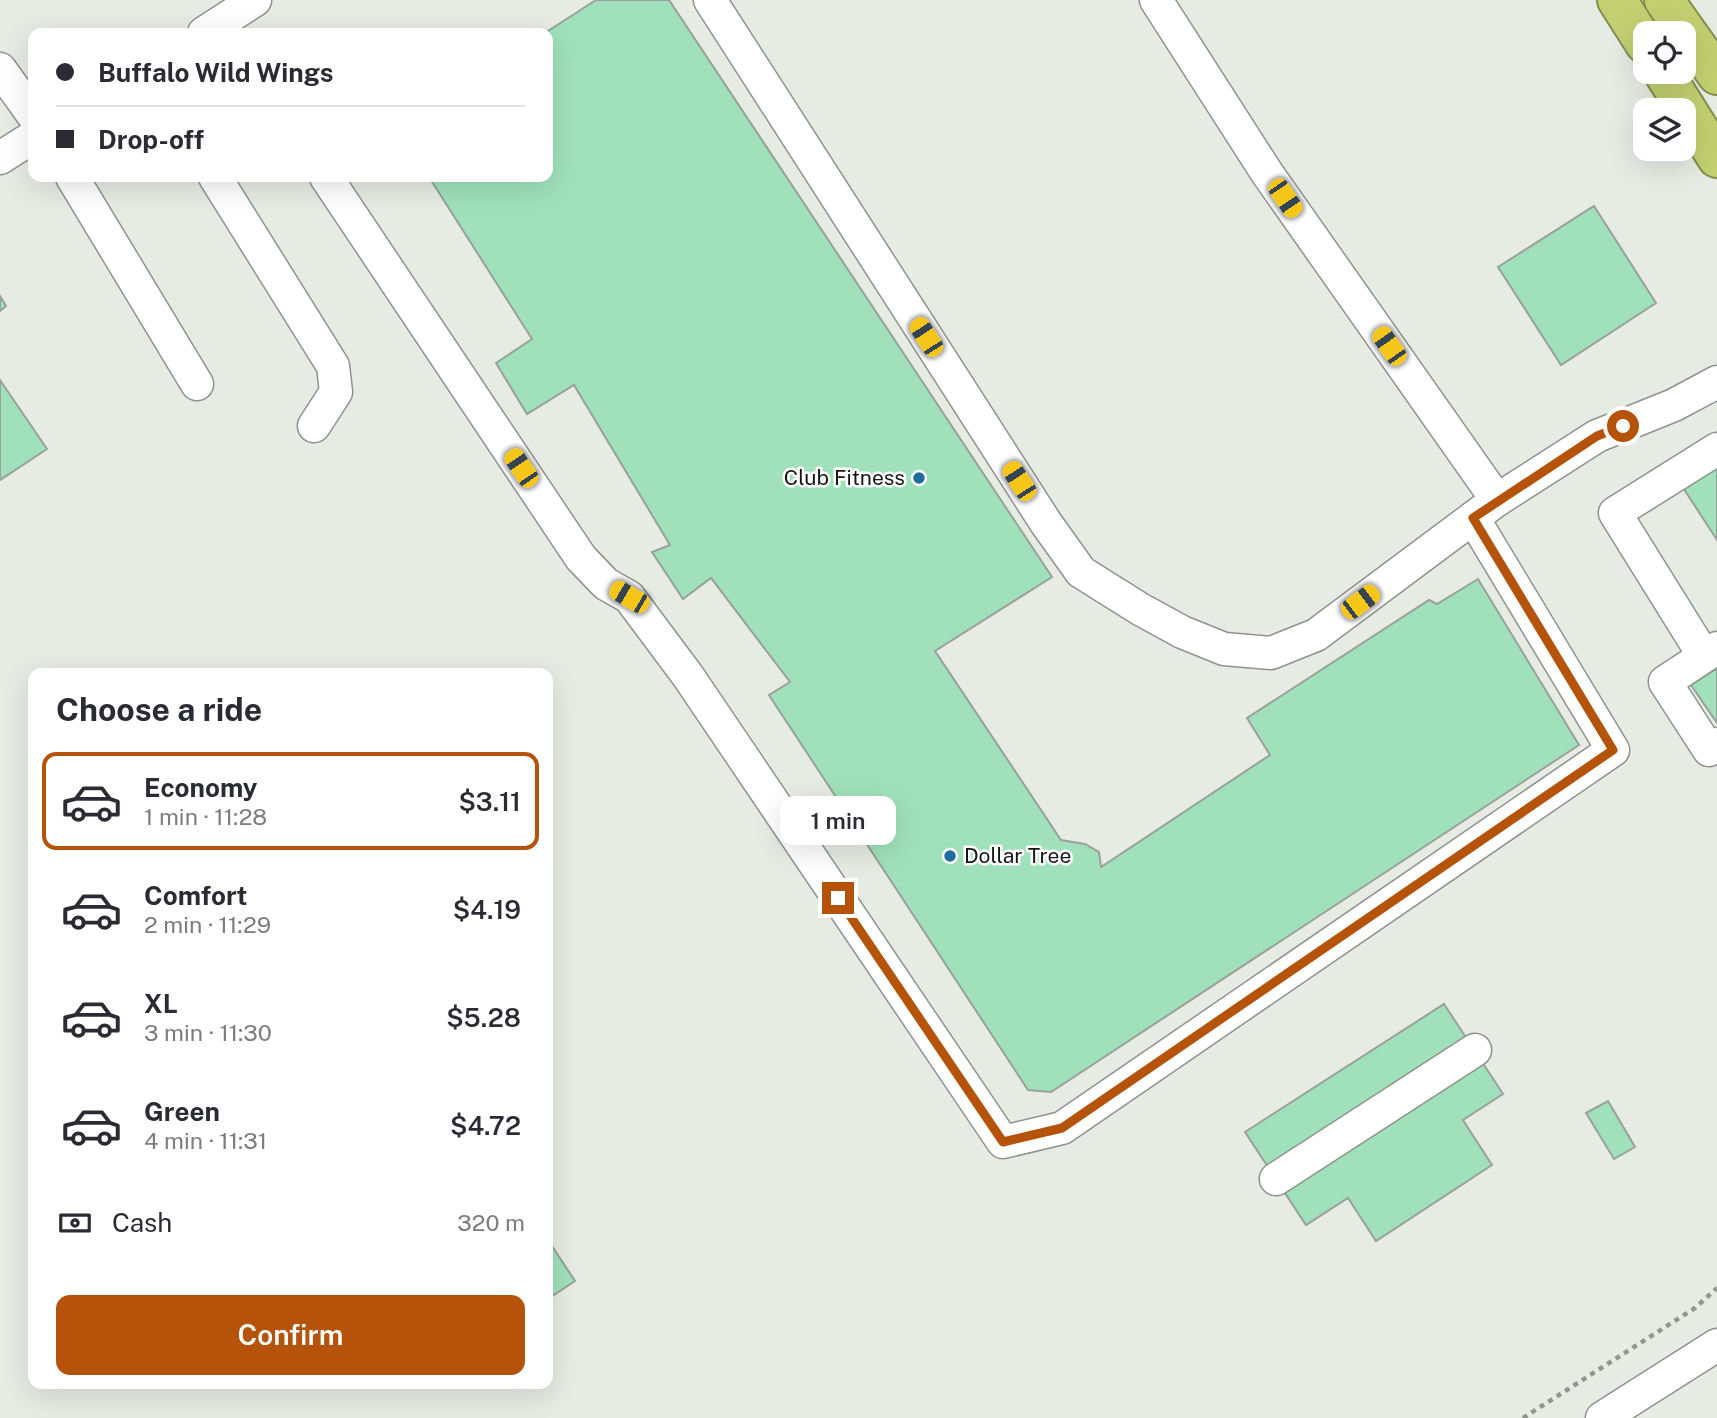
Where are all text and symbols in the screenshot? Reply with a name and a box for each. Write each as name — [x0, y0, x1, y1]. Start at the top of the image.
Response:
map controls — [1633, 21, 1696, 161]
button: locate — [1633, 21, 1696, 84]
text: Buffalo Wild Wings — [98, 57, 333, 88]
button: layers — [1633, 98, 1696, 161]
text: Drop-off — [98, 124, 204, 155]
car — [1265, 175, 1306, 221]
car — [906, 314, 947, 360]
car — [1369, 323, 1410, 369]
route start — [1607, 410, 1639, 442]
car — [501, 445, 542, 491]
car — [999, 458, 1040, 504]
place label: Club Fitness — [784, 465, 905, 490]
marker: Club Fitness — [911, 470, 927, 486]
car — [606, 577, 653, 617]
car — [1337, 581, 1384, 623]
text: Choose a ride — [56, 691, 262, 728]
icon: car — [60, 770, 123, 833]
text: Economy — [144, 772, 257, 803]
text: $3.11 — [458, 786, 521, 817]
callout: 1 min — [780, 796, 896, 846]
text: 1 min · 11:28 — [144, 803, 267, 830]
text: 1 min — [811, 807, 865, 834]
place label: Dollar Tree — [964, 843, 1071, 868]
marker: Dollar Tree — [942, 848, 958, 864]
icon: car — [60, 878, 123, 941]
text: Comfort — [144, 880, 247, 911]
route end — [822, 882, 854, 914]
text: $4.19 — [453, 894, 521, 925]
text: 2 min · 11:29 — [144, 911, 271, 938]
icon: car — [60, 986, 123, 1049]
text: XL — [144, 988, 178, 1019]
text: $5.28 — [446, 1002, 521, 1033]
text: 3 min · 11:30 — [144, 1019, 272, 1046]
icon: car — [60, 1094, 123, 1157]
text: Green — [144, 1096, 220, 1127]
text: $4.72 — [450, 1110, 521, 1141]
text: 4 min · 11:31 — [144, 1127, 267, 1154]
icon: cash — [56, 1204, 94, 1242]
text: Cash — [112, 1207, 172, 1238]
text: 320 m — [457, 1209, 525, 1236]
button: Confirm — [56, 1295, 525, 1375]

